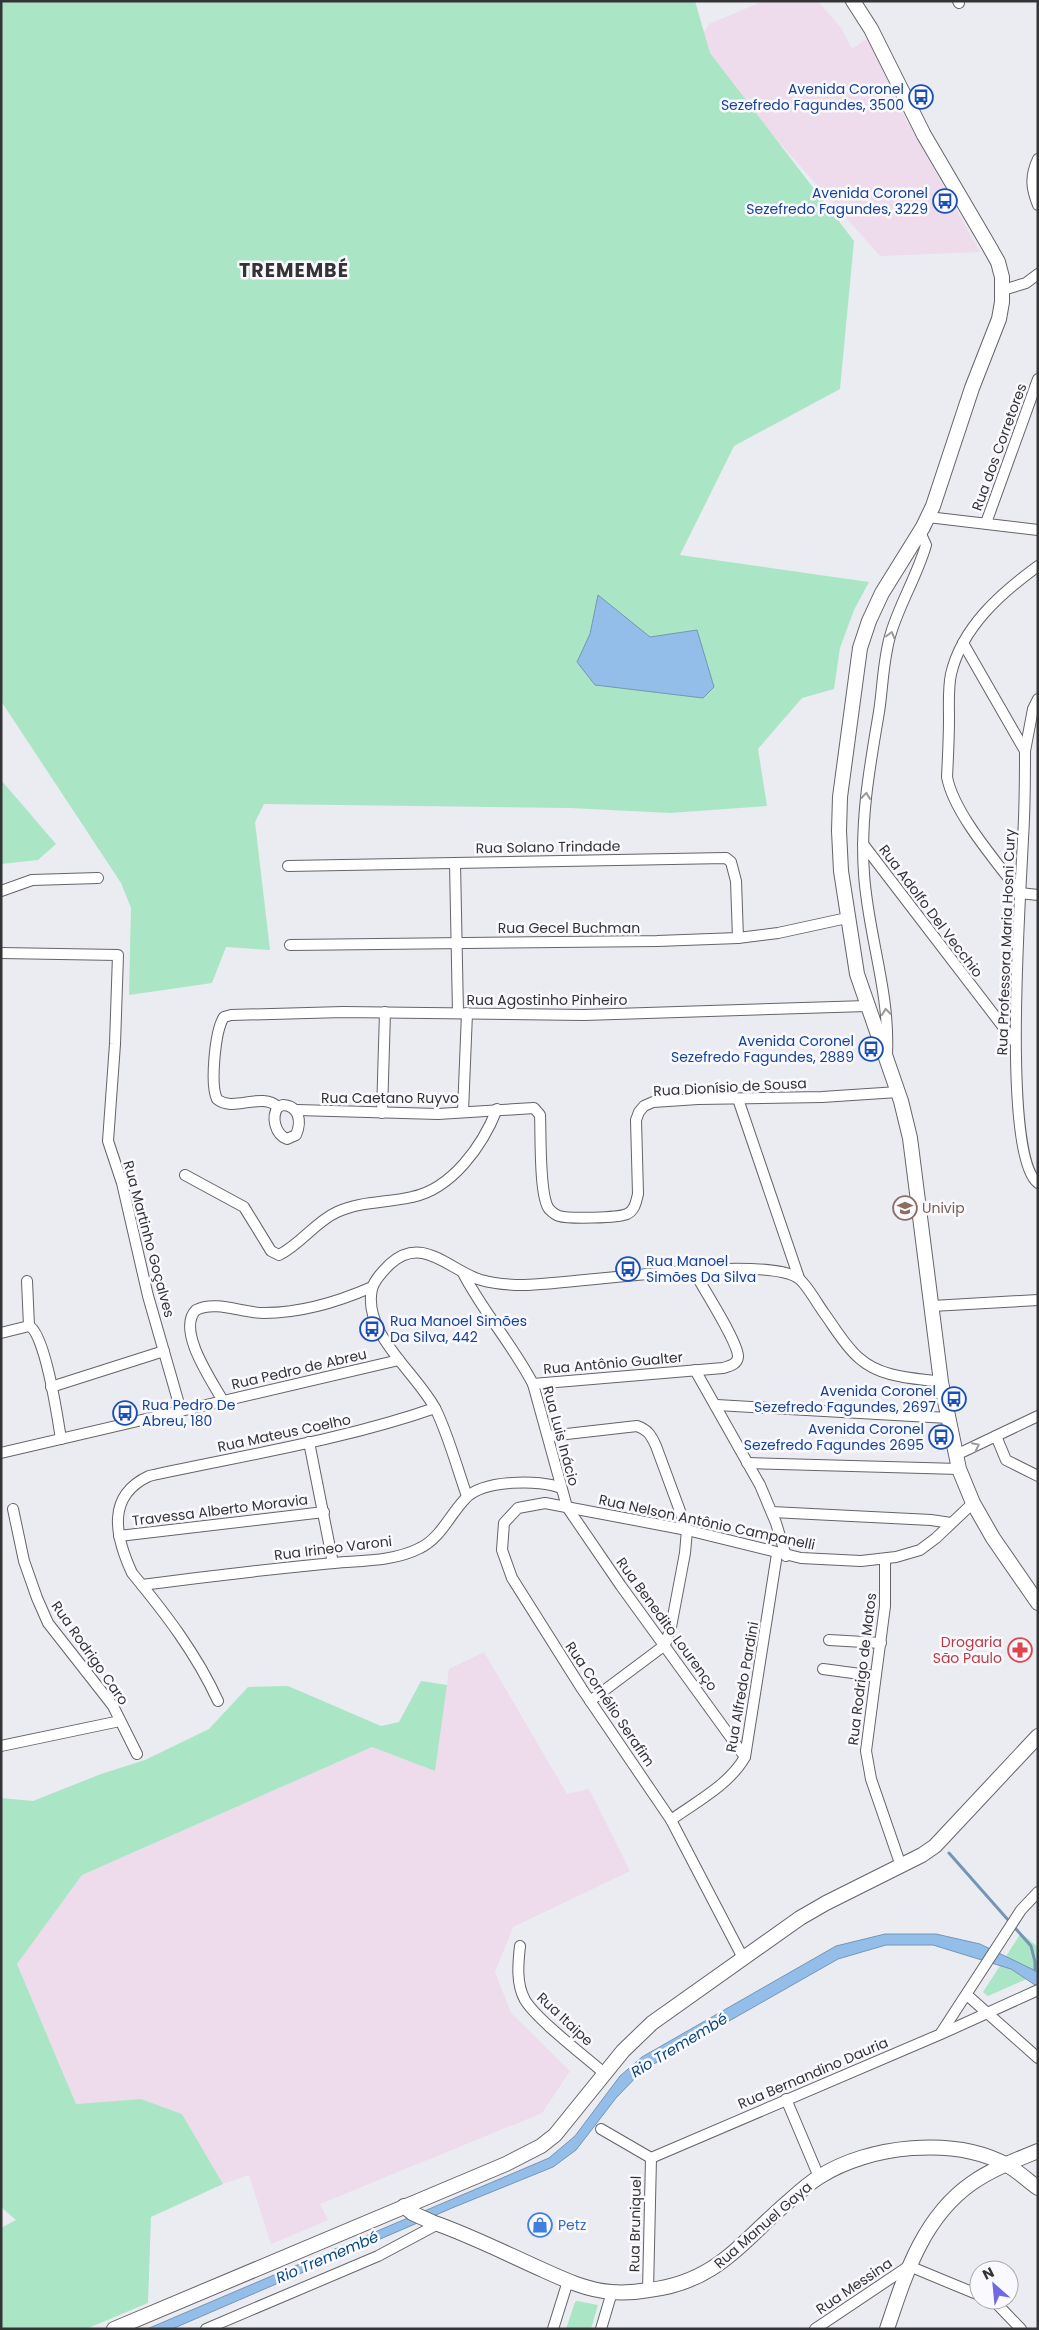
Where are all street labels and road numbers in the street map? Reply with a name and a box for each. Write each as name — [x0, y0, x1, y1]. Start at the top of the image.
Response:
street label: Rua dos Corretores — [967, 380, 1031, 514]
street label: Rua Professora Maria Hosni Cury — [992, 828, 1020, 1056]
street label: Rua Solano Trindade — [475, 836, 621, 858]
street label: Rua Adolfo Del Vecchio — [874, 840, 988, 982]
street label: Rua Gecel Buchman — [498, 918, 640, 938]
street label: Rua Agostinho Pinheiro — [467, 990, 627, 1010]
street label: Rua Dionísio de Sousa — [653, 1073, 807, 1101]
street label: Rua Caetano Ruyvo — [321, 1088, 459, 1108]
street label: Rua Martinho Goçalves — [118, 1158, 180, 1320]
street label: Rua Pedro de Abreu — [229, 1344, 369, 1394]
street label: Rua Antônio Gualter — [542, 1347, 684, 1379]
street label: Rua Luis Inácio — [538, 1384, 584, 1488]
street label: Rua Mateus Coelho — [216, 1409, 353, 1457]
street label: Travessa Alberto Moravia — [131, 1489, 309, 1531]
street label: Rua Nelson Antônio Campanelli — [597, 1489, 817, 1555]
street label: Rua Irineo Varoni — [273, 1531, 393, 1565]
street label: Rua Benedito Lourenço — [612, 1553, 722, 1695]
street label: Rua Rodrigo de Matos — [843, 1592, 881, 1746]
street label: Rua Rodrigo Caro — [47, 1597, 133, 1709]
street label: Rua Alfredo Pardini — [721, 1620, 763, 1754]
street label: Rua Cornélio Serafim — [561, 1637, 659, 1771]
street label: Rua Itaipe — [532, 1988, 598, 2050]
street label: Rua Bernandino Dauria — [735, 2032, 891, 2114]
street label: Rua Bruniquel — [624, 2176, 646, 2272]
street label: Rua Manuel Gaya — [710, 2177, 816, 2273]
street label: Rua Messina — [812, 2253, 896, 2319]

